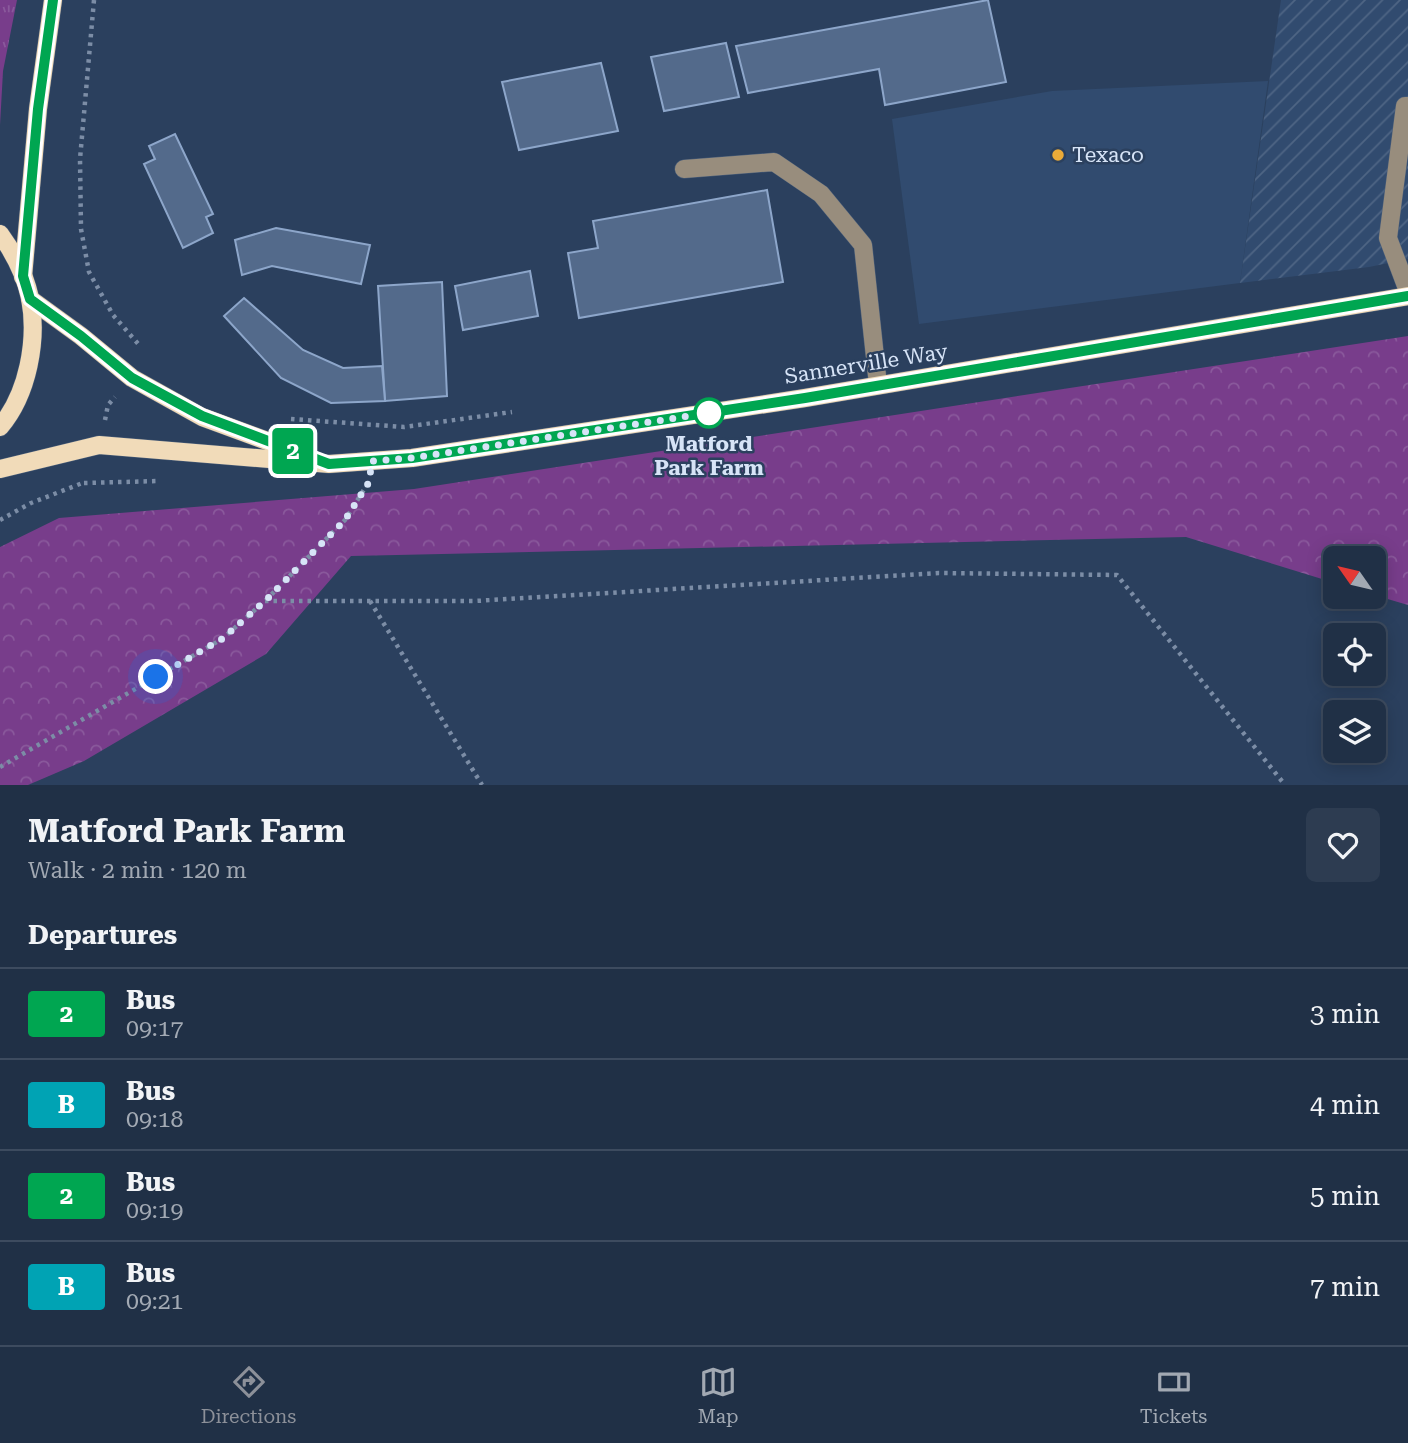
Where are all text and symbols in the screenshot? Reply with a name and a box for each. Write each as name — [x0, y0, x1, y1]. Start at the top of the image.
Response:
place label: Texaco — [1072, 143, 1144, 167]
marker: Texaco — [1050, 147, 1066, 163]
street label: Sannerville Way — [783, 339, 950, 389]
marker: Matford Park Farm — [694, 398, 724, 428]
line badge: 2 — [270, 428, 316, 474]
place label: Matford Park Farm — [654, 432, 764, 480]
text: 2 — [286, 437, 300, 465]
north arrow — [1323, 546, 1386, 609]
map controls — [1323, 546, 1386, 763]
button: locate — [1323, 623, 1386, 686]
your location — [138, 659, 173, 694]
button: layers — [1323, 700, 1386, 763]
button: heart — [1306, 808, 1380, 882]
text: Matford Park Farm — [28, 811, 345, 850]
text: Walk · 2 min · 120 m — [28, 857, 247, 884]
text: Departures — [28, 920, 177, 950]
text: Bus — [126, 985, 175, 1015]
text: 3 min — [1310, 999, 1380, 1029]
text: 2 — [60, 1000, 73, 1028]
text: 09:17 — [126, 1015, 183, 1042]
text: Bus — [126, 1076, 175, 1106]
text: 4 min — [1310, 1090, 1380, 1120]
text: B — [58, 1091, 75, 1119]
text: 09:18 — [126, 1106, 183, 1133]
text: Bus — [126, 1167, 175, 1197]
text: 5 min — [1310, 1181, 1380, 1211]
text: 2 — [60, 1182, 73, 1210]
text: 09:19 — [126, 1197, 183, 1224]
text: Bus — [126, 1258, 175, 1288]
text: 7 min — [1310, 1272, 1380, 1302]
text: B — [58, 1273, 75, 1301]
text: 09:21 — [126, 1288, 183, 1315]
tab: Directions — [201, 1363, 296, 1428]
tab: Map — [698, 1363, 738, 1428]
tab: Tickets — [1140, 1363, 1207, 1428]

